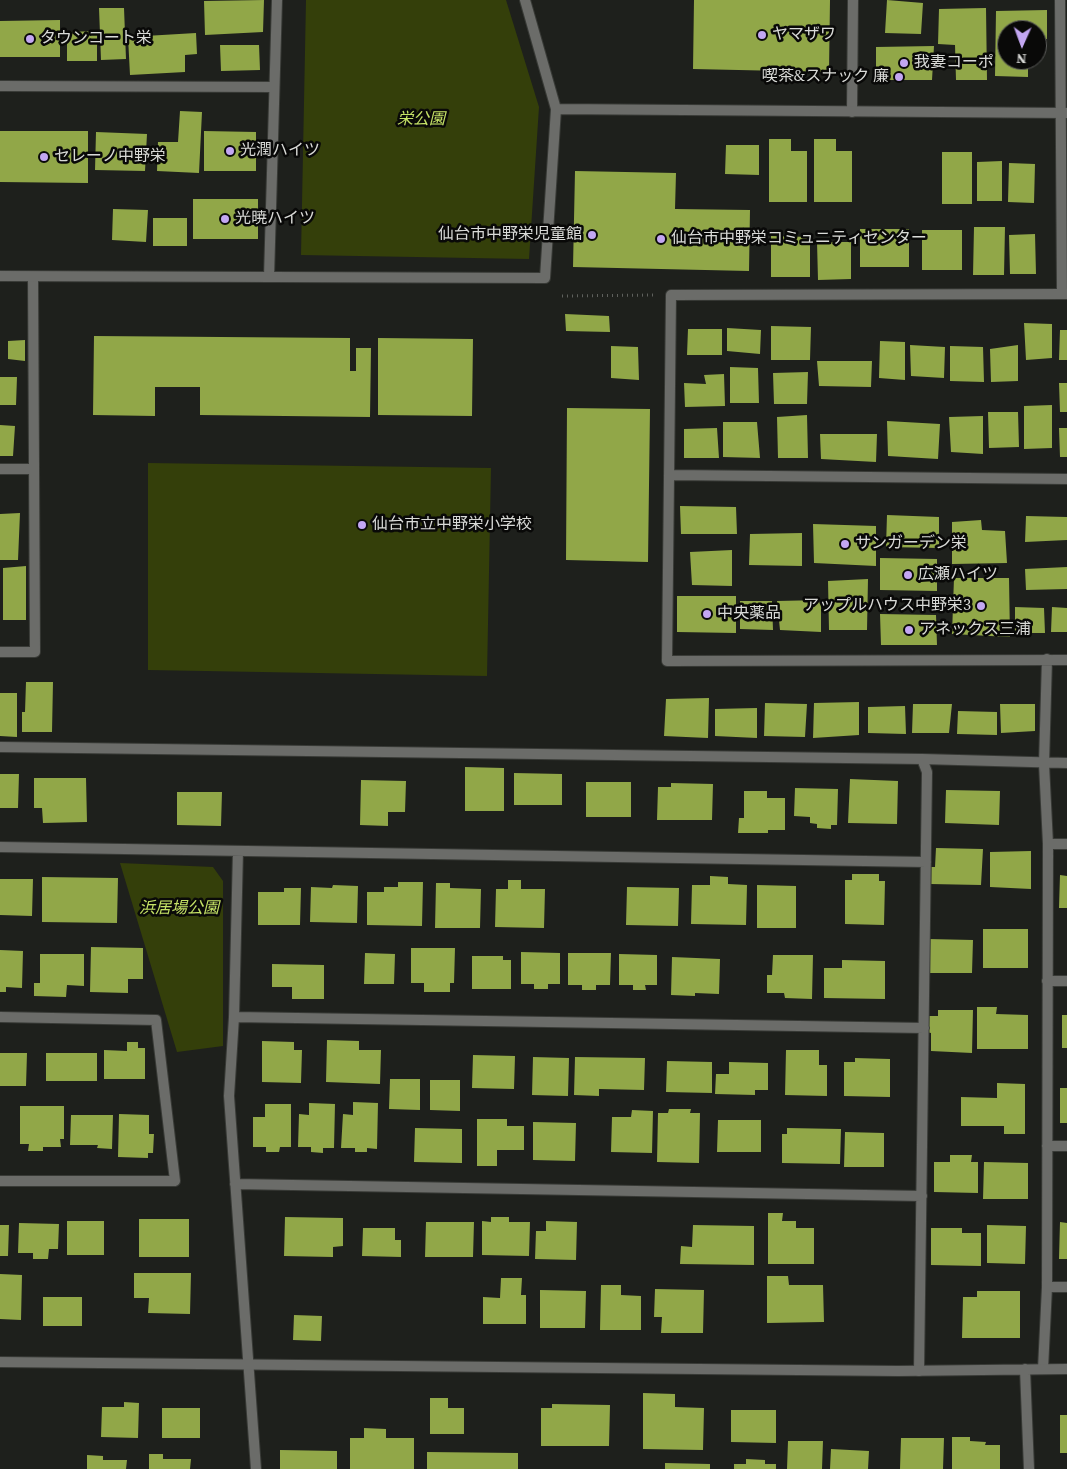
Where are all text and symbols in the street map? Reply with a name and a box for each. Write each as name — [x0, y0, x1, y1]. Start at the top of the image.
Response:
north arrow — [997, 20, 1047, 70]
place label: ヤマザワ — [772, 25, 836, 45]
place label: タウンコート栄 — [40, 29, 152, 49]
marker: ヤマザワ — [756, 29, 768, 41]
marker: タウンコート栄 — [24, 33, 36, 45]
text: N — [1016, 49, 1027, 69]
place label: 我妻コーポ — [914, 53, 994, 73]
marker: 我妻コーポ — [898, 57, 910, 69]
place label: 喫茶&スナック 廉 — [762, 67, 889, 87]
marker: 喫茶&スナック 廉 — [893, 71, 905, 83]
park label: 栄公園 — [397, 110, 445, 130]
place label: 光潤ハイツ — [240, 141, 320, 161]
marker: 光潤ハイツ — [224, 145, 236, 157]
place label: セレーノ中野栄 — [54, 147, 166, 167]
marker: セレーノ中野栄 — [38, 151, 50, 163]
place label: 光暁ハイツ — [235, 209, 315, 229]
marker: 光暁ハイツ — [219, 213, 231, 225]
place label: 仙台市中野栄児童館 — [438, 225, 582, 245]
marker: 仙台市中野栄児童館 — [586, 229, 598, 241]
place label: 仙台市中野栄コミュニティセンター — [671, 229, 927, 249]
marker: 仙台市中野栄コミュニティセンター — [655, 233, 667, 245]
place label: 仙台市立中野栄小学校 — [372, 515, 532, 535]
marker: 仙台市立中野栄小学校 — [356, 519, 368, 531]
place label: サンガーデン栄 — [855, 534, 967, 554]
marker: サンガーデン栄 — [839, 538, 851, 550]
place label: 広瀬ハイツ — [918, 565, 998, 585]
marker: 広瀬ハイツ — [902, 569, 914, 581]
place label: アップルハウス中野栄3 — [803, 596, 971, 616]
marker: アップルハウス中野栄3 — [975, 600, 987, 612]
place label: 中央薬品 — [717, 604, 781, 624]
marker: 中央薬品 — [701, 608, 713, 620]
place label: アネックス三浦 — [919, 620, 1031, 640]
marker: アネックス三浦 — [903, 624, 915, 636]
park label: 浜居場公園 — [139, 899, 219, 919]

